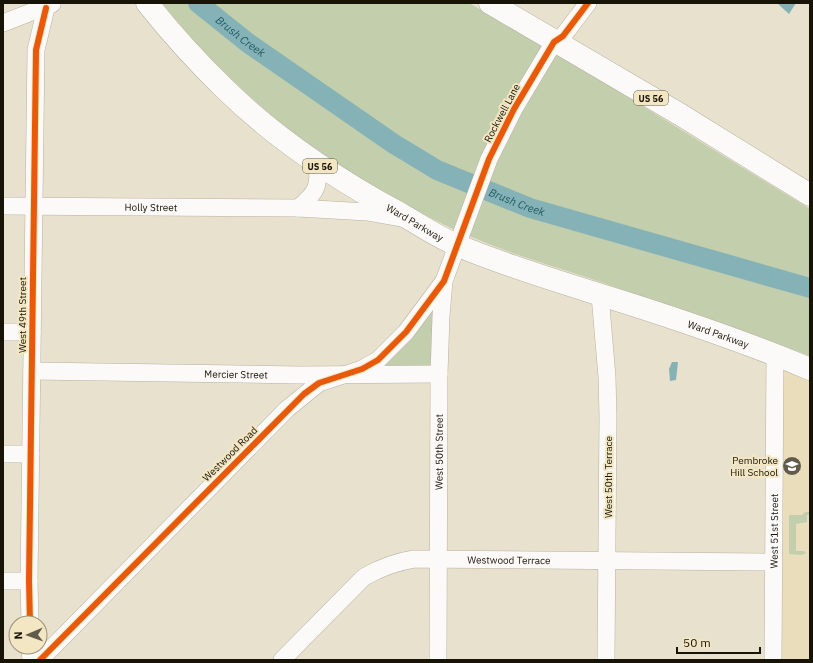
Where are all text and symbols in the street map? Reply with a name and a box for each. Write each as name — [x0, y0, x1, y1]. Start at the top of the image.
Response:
water label: Brush Creek — [213, 13, 268, 60]
street label: Rockwell Lane — [481, 81, 523, 145]
road number: US 56 — [634, 91, 668, 105]
road number: US 56 — [303, 159, 337, 173]
water label: Brush Creek — [487, 185, 547, 219]
street label: Holly Street — [125, 200, 178, 214]
street label: Ward Parkway — [384, 201, 446, 244]
street label: West 49th Street — [16, 277, 29, 353]
street label: Ward Parkway — [686, 317, 751, 351]
street label: Mercier Street — [204, 367, 268, 381]
street label: West 50th Street — [432, 413, 445, 490]
street label: Westwood Road — [200, 424, 260, 484]
street label: West 50th Terrace — [602, 435, 615, 518]
place label: Pembroke Hill School — [730, 454, 778, 479]
school or university icon: Pembroke Hill School — [781, 455, 803, 477]
street label: West 51st Street — [767, 493, 781, 569]
street label: Westwood Terrace — [467, 553, 551, 567]
north arrow — [8, 615, 48, 655]
scale bar — [677, 629, 760, 655]
text: N — [11, 631, 25, 640]
text: 50 m — [683, 635, 711, 650]

